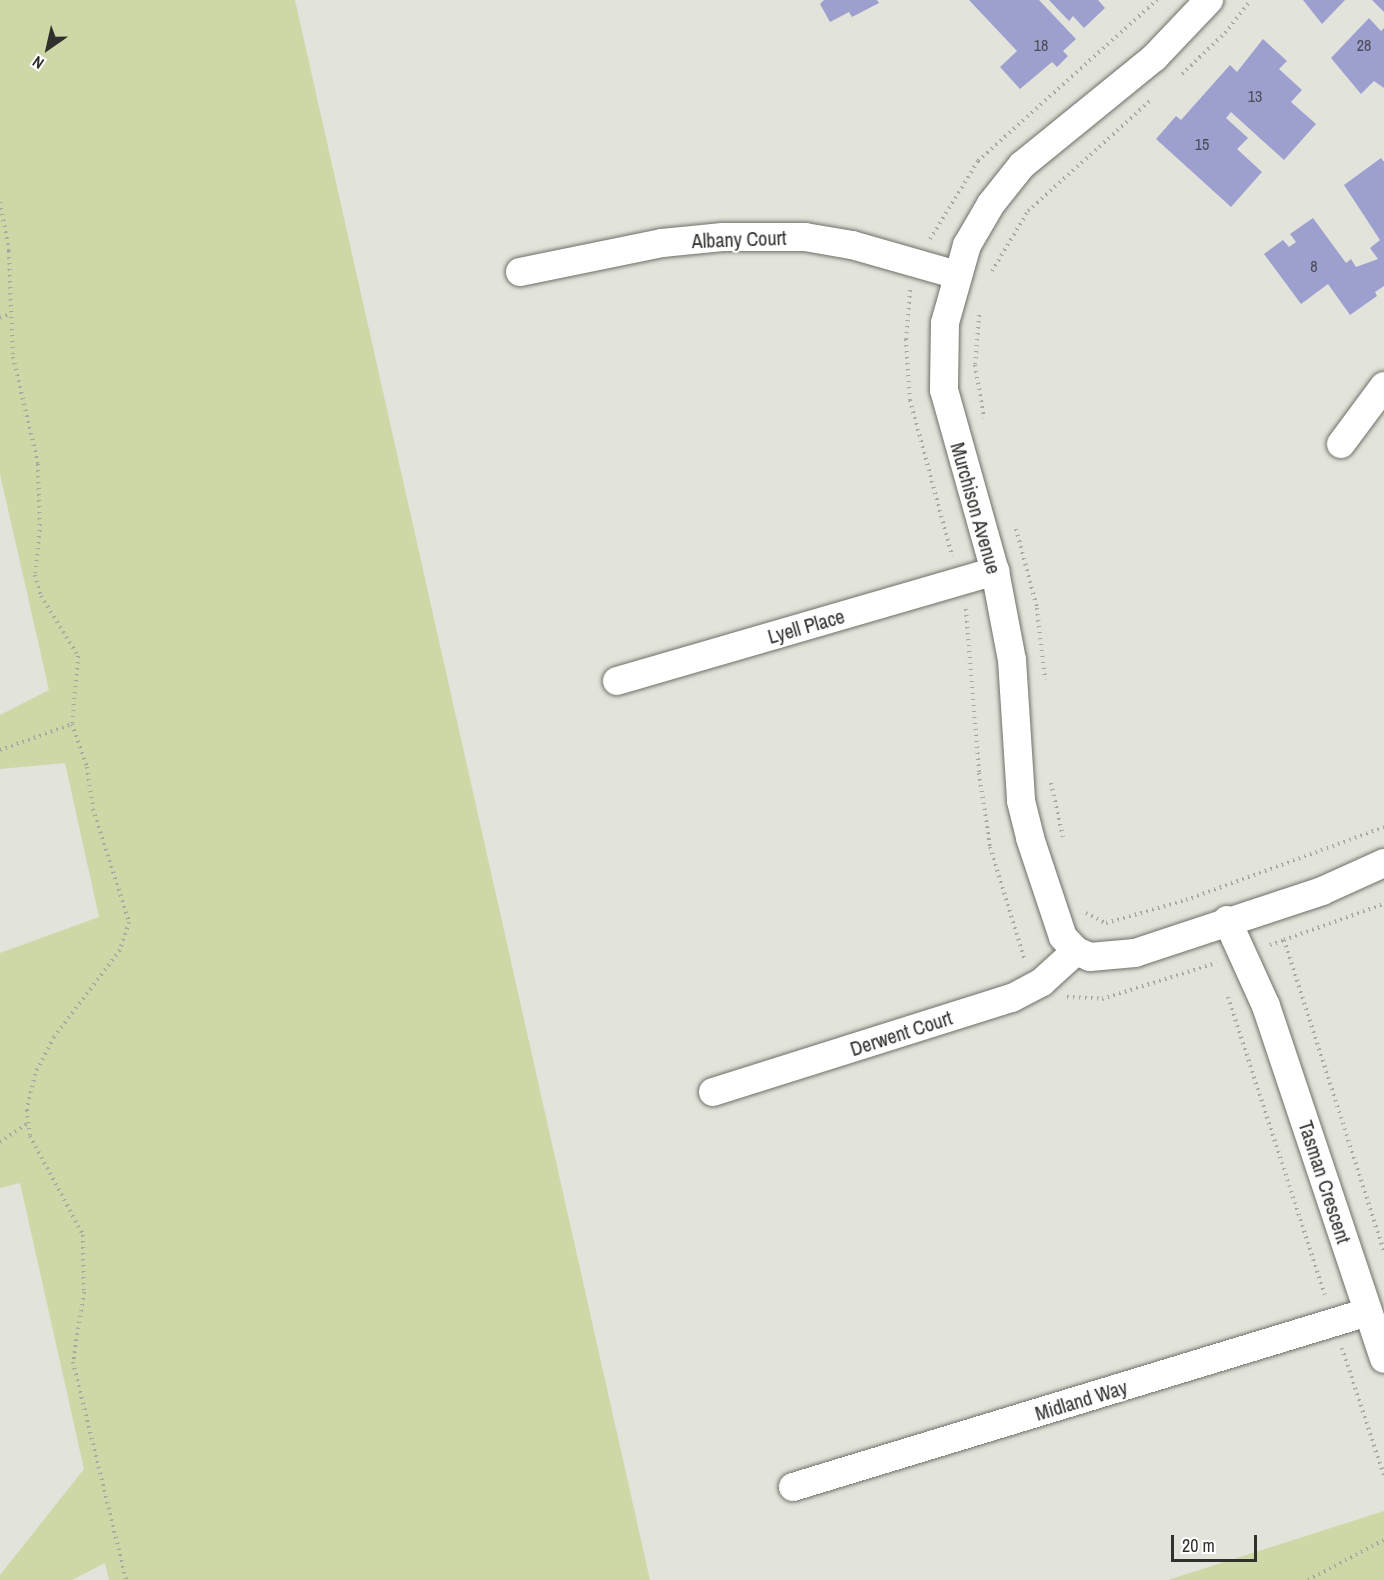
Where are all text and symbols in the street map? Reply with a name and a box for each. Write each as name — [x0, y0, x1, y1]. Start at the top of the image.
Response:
north arrow — [18, 18, 78, 78]
house number: 18 — [1034, 35, 1048, 55]
house number: 28 — [1357, 35, 1371, 55]
text: N — [28, 51, 48, 75]
house number: 13 — [1248, 86, 1262, 106]
house number: 15 — [1195, 134, 1209, 154]
street label: Albany Court — [691, 225, 787, 253]
house number: 8 — [1310, 256, 1318, 276]
street label: Murchison Avenue — [946, 439, 1006, 577]
street label: Lyell Place — [765, 604, 847, 648]
street label: Derwent Court — [847, 1005, 955, 1061]
street label: Tasman Crescent — [1294, 1117, 1356, 1247]
street label: Midland Way — [1032, 1375, 1130, 1425]
scale bar — [1174, 1523, 1260, 1561]
text: 20 m — [1182, 1533, 1215, 1558]

